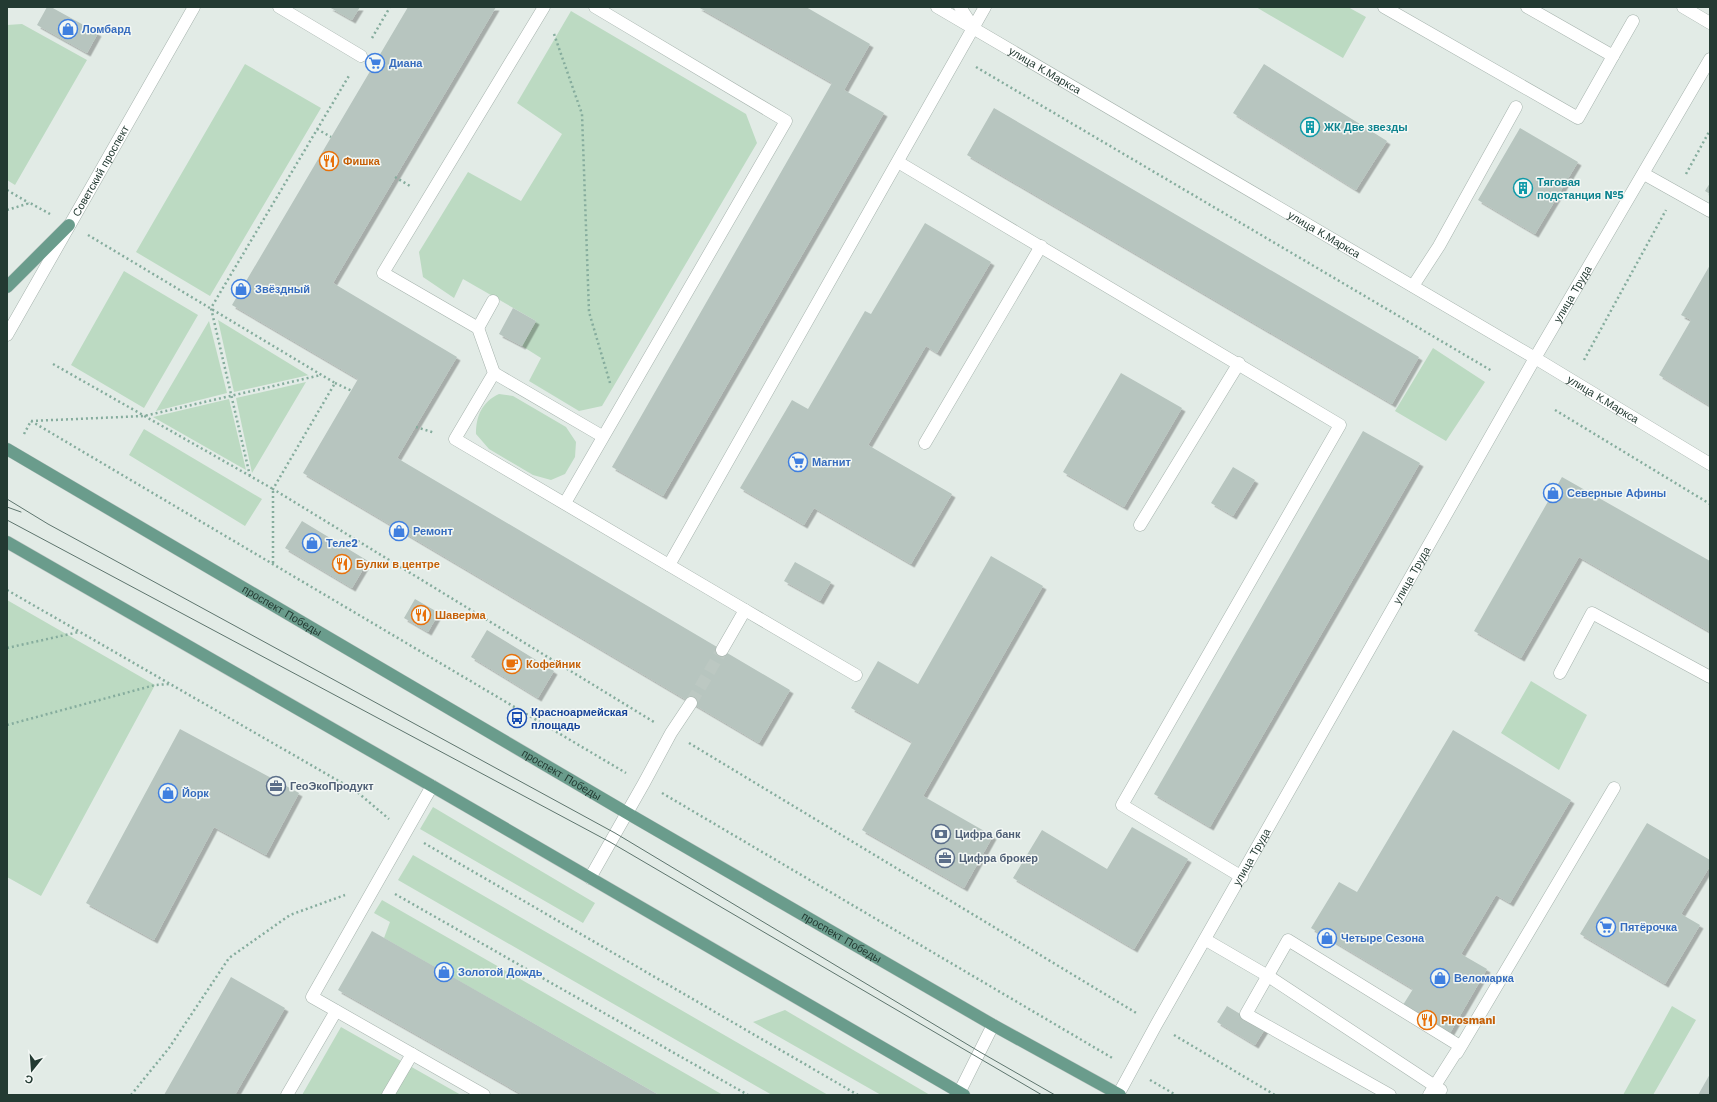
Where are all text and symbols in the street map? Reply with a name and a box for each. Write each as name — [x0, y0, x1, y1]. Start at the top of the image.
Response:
shop icon: Ломбард — [57, 18, 79, 40]
place label: Ломбард — [82, 23, 131, 36]
street label: улица К.Маркса — [1006, 44, 1084, 97]
supermarket icon: Диана — [364, 52, 386, 74]
place label: Диана — [389, 57, 423, 70]
building icon: ЖК Две звезды — [1299, 116, 1321, 138]
place label: ЖК Две звезды — [1323, 121, 1408, 134]
street label: Советский проспект — [70, 123, 132, 219]
restaurant icon: Фишка — [318, 150, 340, 172]
place label: Фишка — [343, 155, 381, 168]
place label: Тяговая подстанция №5 — [1537, 176, 1624, 202]
building icon: Тяговая подстанция №5 — [1512, 177, 1534, 199]
street label: улица К.Маркса — [1286, 208, 1363, 261]
street label: улица Труда — [1551, 263, 1595, 325]
shop icon: Звёздный — [230, 278, 252, 300]
place label: Звёздный — [255, 283, 310, 296]
street label: улица К.Маркса — [1565, 373, 1642, 427]
supermarket icon: Магнит — [787, 451, 809, 473]
place label: Магнит — [812, 456, 851, 469]
shop icon: Северные Афины — [1542, 482, 1564, 504]
place label: Северные Афины — [1567, 487, 1666, 500]
shop icon: Ремонт — [388, 520, 410, 542]
place label: Ремонт — [413, 525, 453, 538]
shop icon: Теле2 — [301, 532, 323, 554]
place label: Теле2 — [326, 537, 358, 550]
street label: улица Труда — [1391, 544, 1434, 606]
restaurant icon: Булки в центре — [331, 553, 353, 575]
place label: Булки в центре — [356, 558, 440, 571]
street label: проспект Победы — [240, 583, 324, 639]
restaurant icon: Шаверма — [410, 604, 432, 626]
place label: Шаверма — [435, 609, 486, 622]
cafe icon: Кофейник — [501, 653, 523, 675]
place label: Кофейник — [526, 658, 581, 671]
place label: Красноармейская площадь — [531, 706, 628, 732]
bus stop icon: Красноармейская площадь — [506, 707, 528, 729]
street label: проспект Победы — [519, 747, 603, 803]
office icon: ГеоЭкоПродукт — [265, 775, 287, 797]
place label: ГеоЭкоПродукт — [290, 780, 374, 793]
shop icon: Йорк — [157, 782, 179, 804]
place label: Йорк — [182, 787, 209, 800]
bank icon: Цифра банк — [930, 823, 952, 845]
street label: улица Труда — [1231, 825, 1274, 888]
place label: Цифра банк — [955, 828, 1021, 841]
office icon: Цифра брокер — [934, 847, 956, 869]
place label: Цифра брокер — [959, 852, 1038, 865]
street label: проспект Победы — [799, 910, 884, 966]
supermarket icon: Пятёрочка — [1595, 916, 1617, 938]
place label: Пятёрочка — [1620, 921, 1678, 934]
shop icon: Четыре Сезона — [1316, 927, 1338, 949]
place label: Четыре Сезона — [1341, 932, 1425, 945]
shop icon: Золотой Дождь — [433, 961, 455, 983]
place label: Золотой Дождь — [458, 966, 543, 979]
shop icon: Веломарка — [1429, 967, 1451, 989]
place label: Веломарка — [1454, 972, 1515, 985]
restaurant icon: Pirosmani — [1416, 1009, 1438, 1031]
place label: Pirosmani — [1441, 1014, 1495, 1027]
north arrow — [12, 1050, 52, 1090]
text: С — [23, 1072, 35, 1086]

